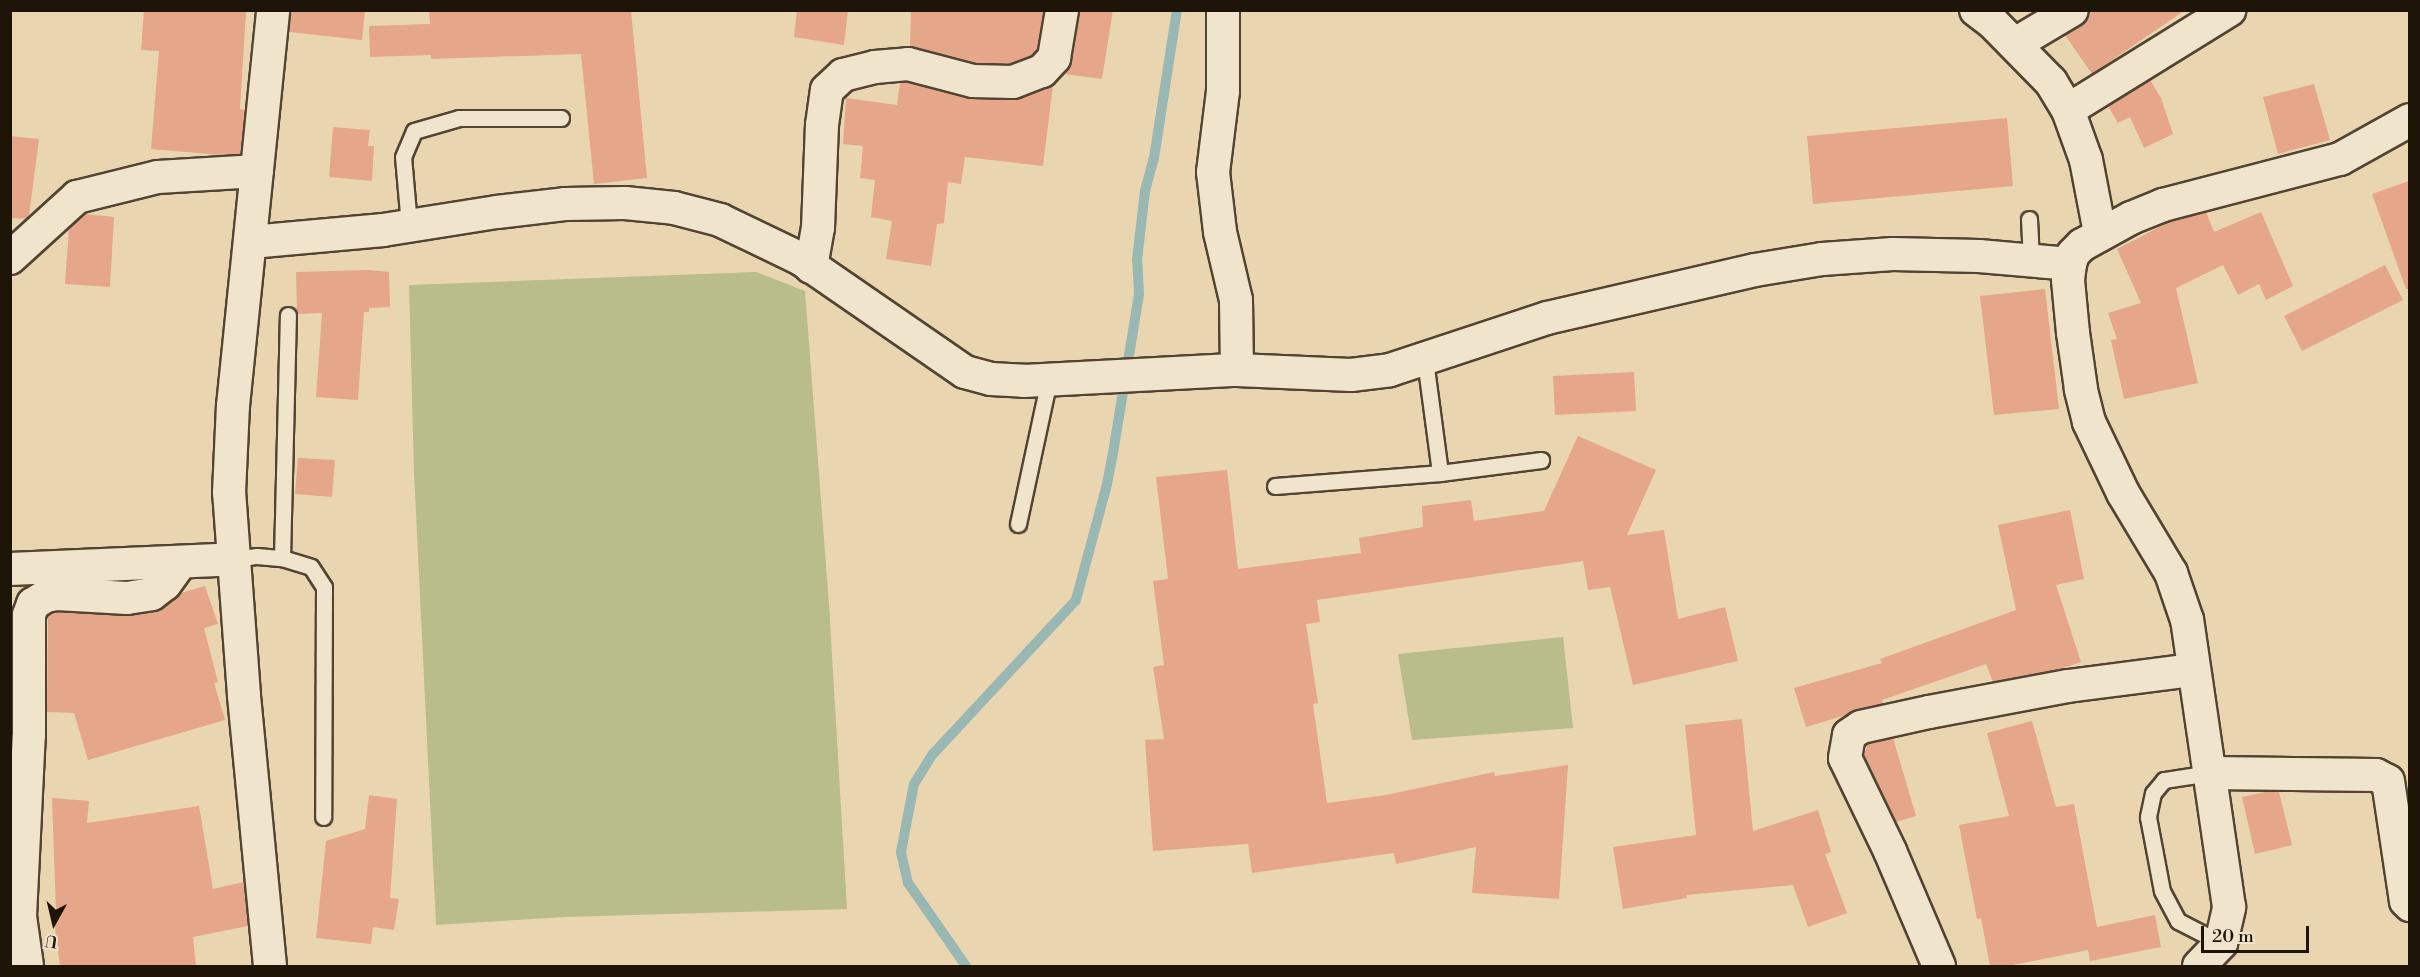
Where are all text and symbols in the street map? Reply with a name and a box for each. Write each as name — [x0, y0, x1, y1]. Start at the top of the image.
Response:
north arrow — [24, 893, 84, 953]
scale bar — [2204, 914, 2312, 952]
text: 20 m — [2212, 925, 2254, 948]
text: U — [44, 930, 59, 952]

